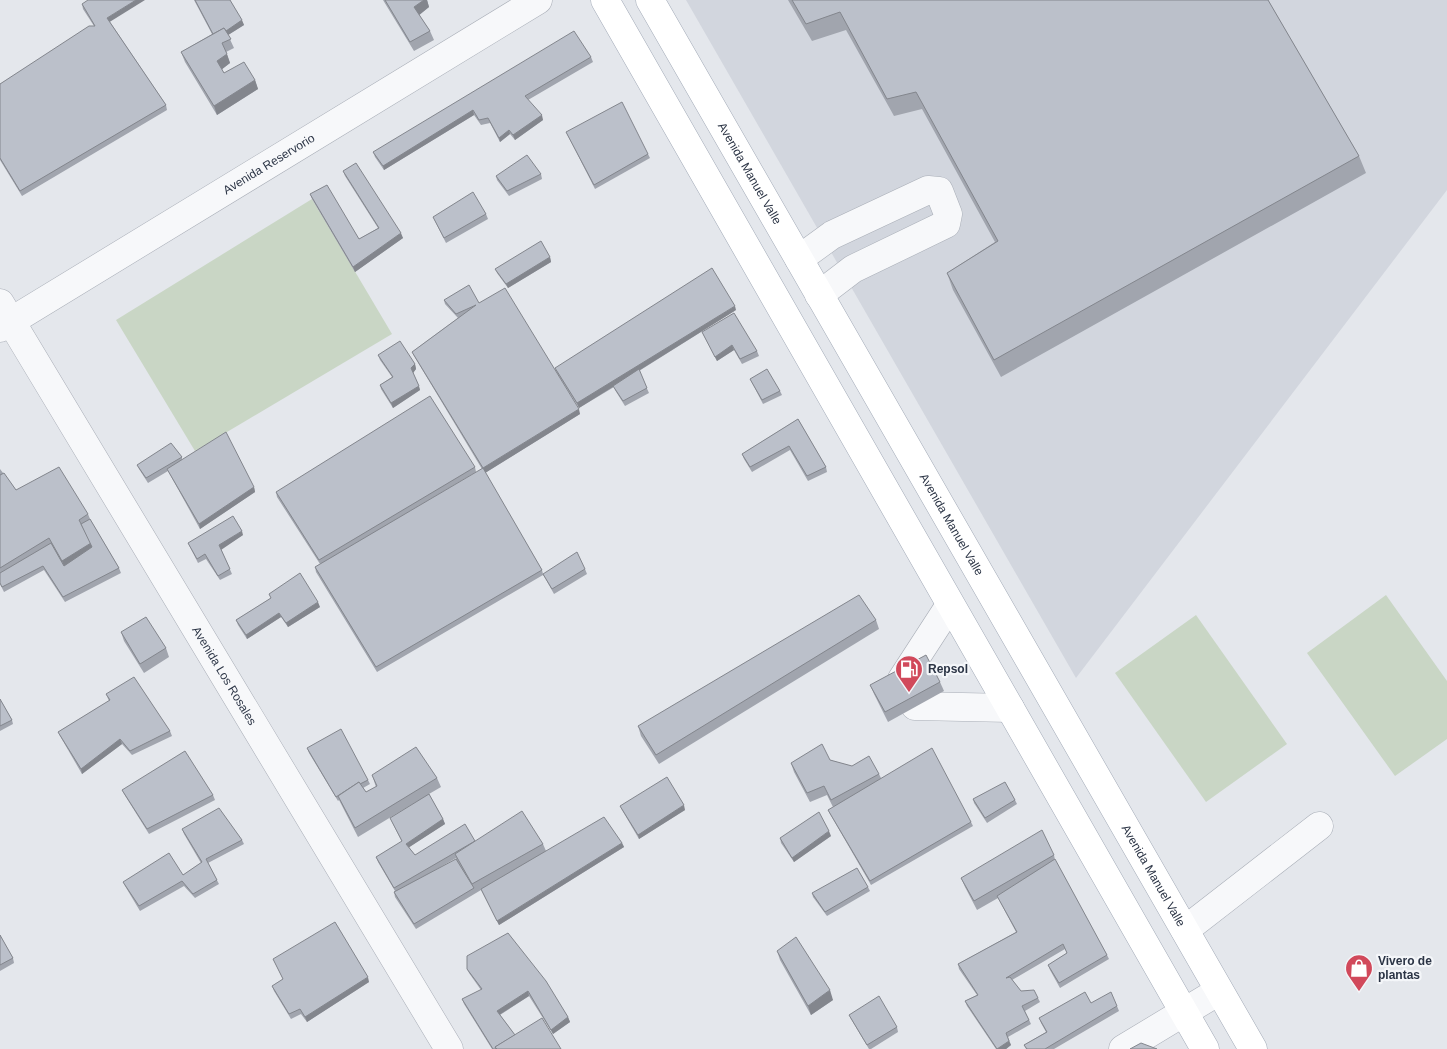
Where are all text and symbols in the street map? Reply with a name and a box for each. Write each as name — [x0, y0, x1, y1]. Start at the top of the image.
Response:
street label: Avenida Manuel Valle — [715, 120, 785, 227]
street label: Avenida Reservorio — [221, 131, 318, 197]
street label: Avenida Manuel Valle — [917, 471, 986, 578]
street label: Avenida Los Rosales — [189, 624, 259, 728]
fuel station icon: Repsol — [894, 654, 924, 693]
place label: Repsol — [928, 662, 968, 676]
street label: Avenida Manuel Valle — [1119, 822, 1188, 929]
shop icon: Vivero de plantas — [1344, 953, 1374, 992]
place label: Vivero de plantas — [1378, 954, 1432, 982]

